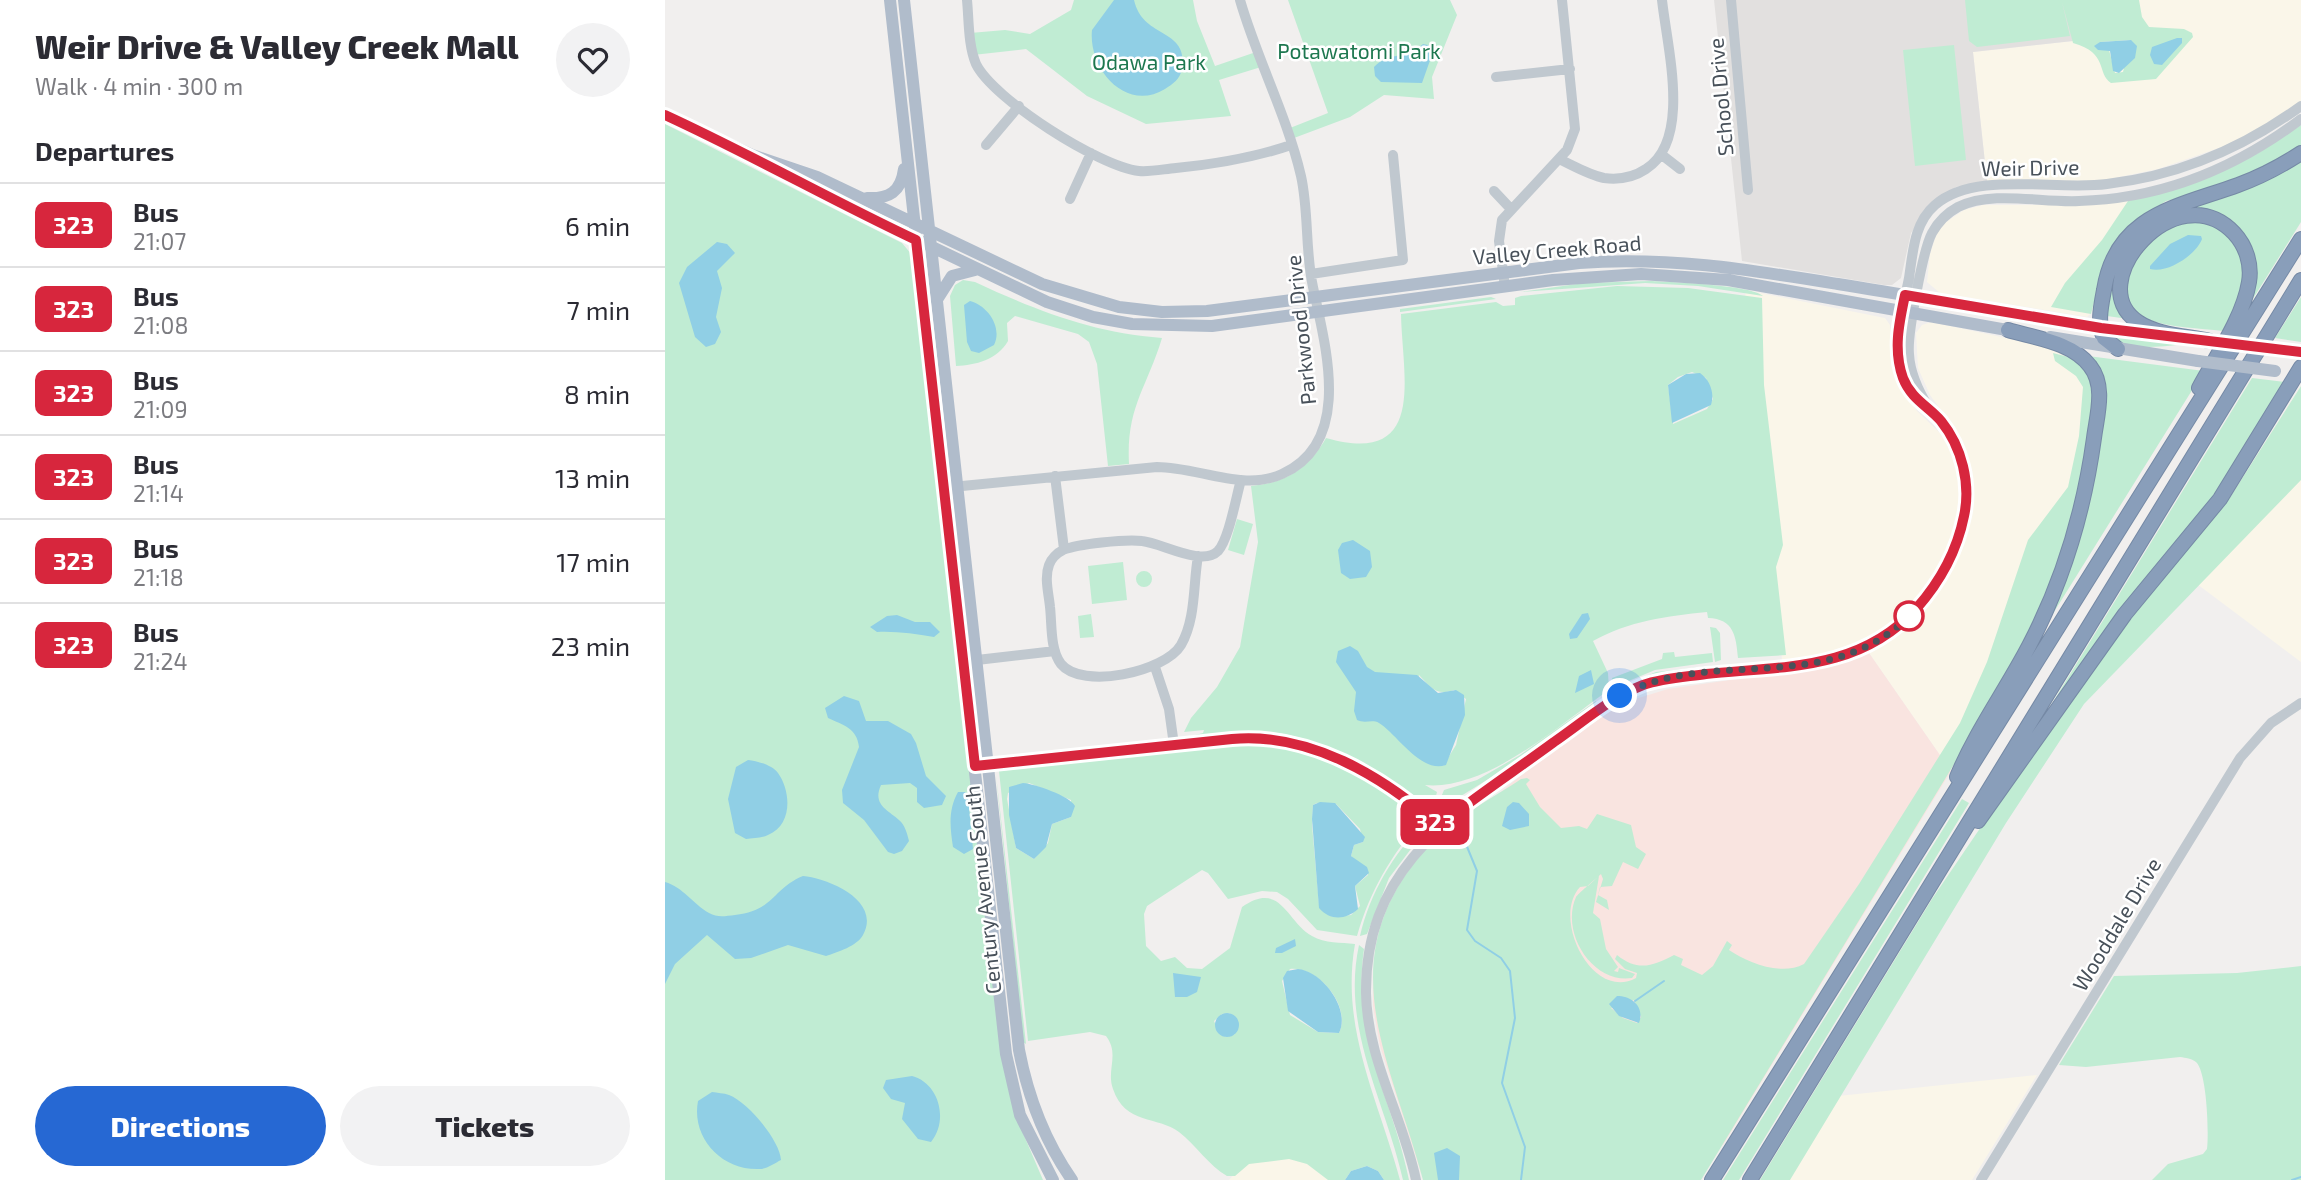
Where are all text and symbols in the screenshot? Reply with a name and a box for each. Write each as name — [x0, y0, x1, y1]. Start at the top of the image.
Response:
button: heart — [556, 23, 630, 97]
text: Weir Drive & Valley Creek Mall — [35, 26, 519, 66]
street label: School Drive — [1702, 37, 1738, 157]
park label: Potawatomi Park — [1277, 38, 1441, 63]
park label: Odawa Park — [1092, 49, 1206, 74]
text: Walk · 4 min · 300 m — [35, 72, 243, 100]
text: Departures — [35, 135, 174, 166]
street label: Weir Drive — [1981, 154, 2079, 180]
text: Bus — [133, 196, 179, 227]
text: 323 — [53, 210, 94, 239]
text: 6 min — [565, 210, 630, 241]
text: 21:07 — [133, 227, 186, 255]
street label: Valley Creek Road — [1472, 229, 1642, 269]
street label: Parkwood Drive — [1280, 254, 1320, 406]
text: Bus — [133, 280, 179, 311]
text: 323 — [53, 294, 94, 323]
text: 7 min — [567, 294, 630, 325]
text: 21:08 — [133, 311, 188, 339]
text: Bus — [133, 364, 179, 395]
text: 323 — [53, 378, 94, 407]
text: 8 min — [564, 378, 630, 409]
text: 21:09 — [133, 395, 188, 423]
text: Bus — [133, 448, 179, 479]
text: 323 — [53, 462, 94, 491]
text: 13 min — [555, 462, 630, 493]
text: 21:14 — [133, 479, 184, 507]
text: Bus — [133, 532, 179, 563]
text: 323 — [53, 546, 94, 575]
text: 17 min — [556, 546, 630, 577]
text: 21:18 — [133, 563, 184, 591]
unlabelled marker — [1894, 601, 1924, 631]
text: Bus — [133, 616, 179, 647]
text: 323 — [53, 630, 94, 659]
text: 23 min — [551, 630, 630, 661]
text: 21:24 — [133, 647, 188, 675]
your location — [1602, 678, 1637, 713]
street label: Century Avenue South — [959, 784, 1005, 996]
line badge: 323 — [1395, 799, 1475, 845]
text: 323 — [1414, 807, 1456, 836]
street label: Wooddale Drive — [2066, 853, 2166, 995]
button: Directions — [35, 1086, 326, 1166]
button: Tickets — [340, 1086, 630, 1166]

